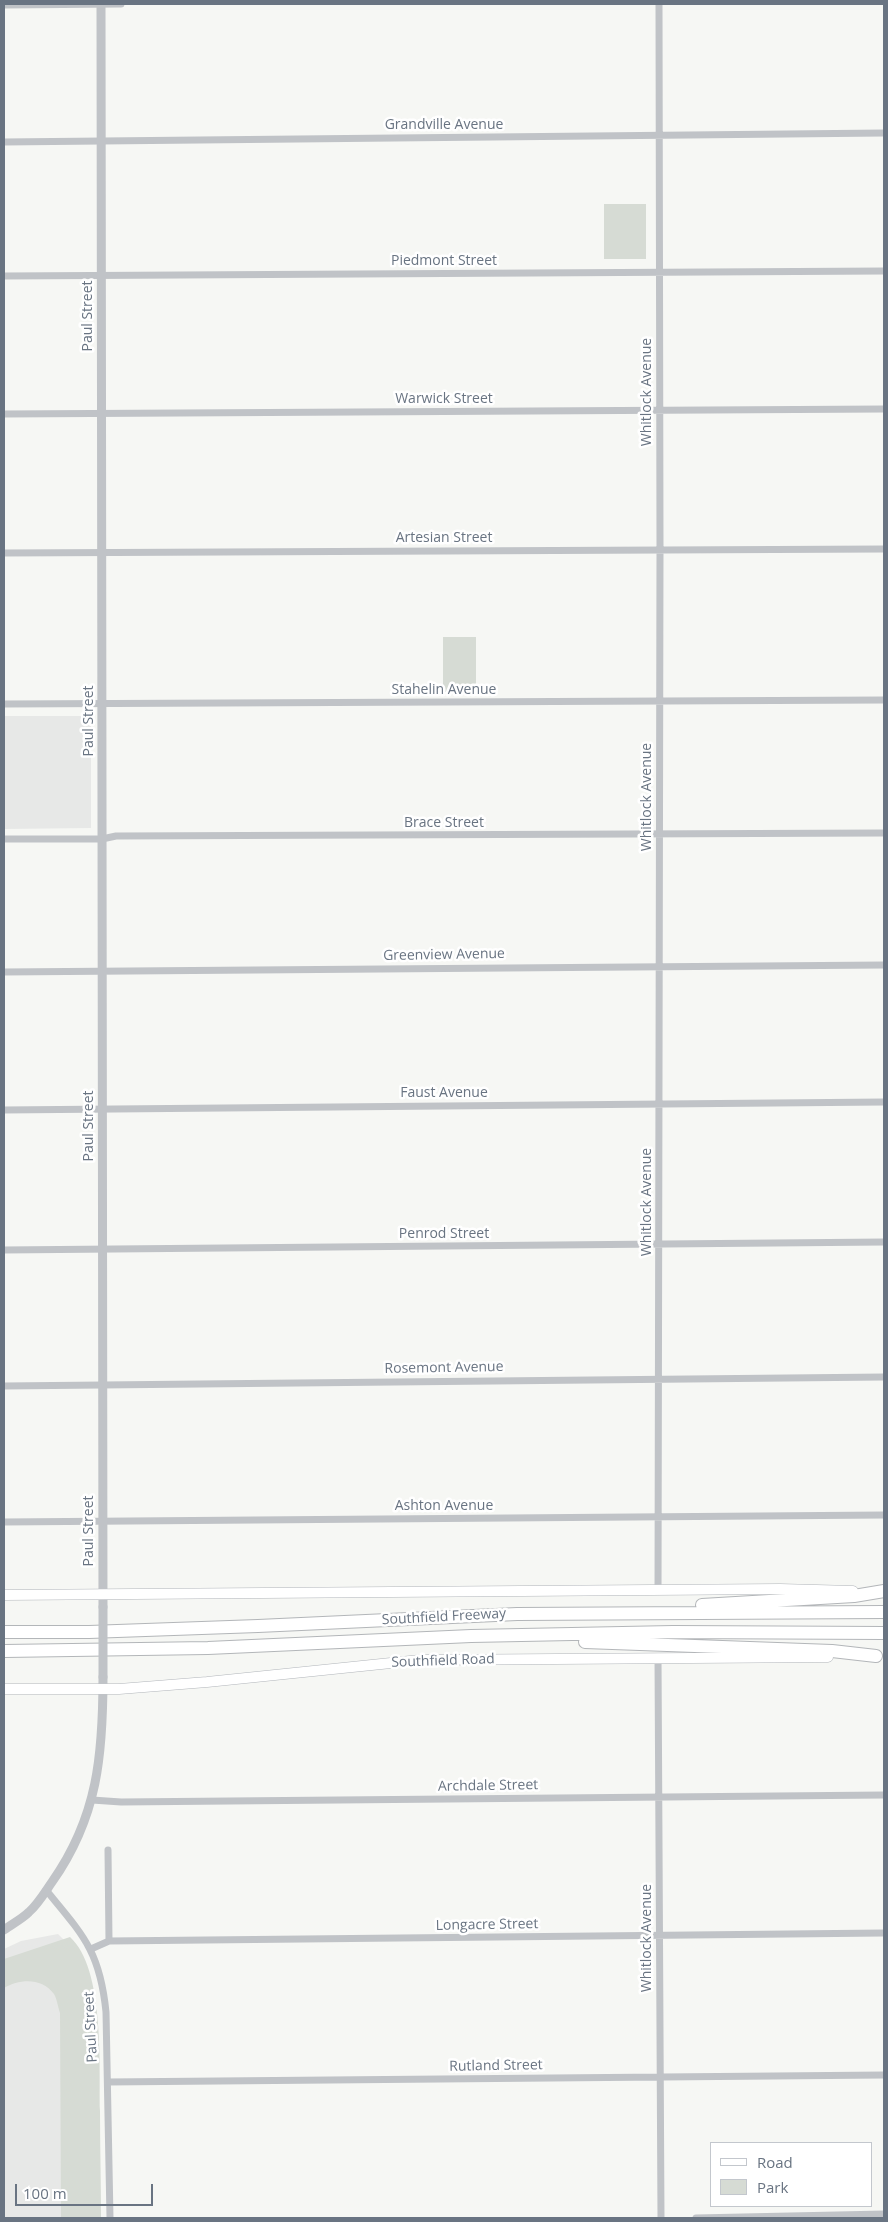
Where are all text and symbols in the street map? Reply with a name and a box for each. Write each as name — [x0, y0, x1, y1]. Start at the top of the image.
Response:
street label: Grandville Avenue — [385, 117, 503, 133]
street label: Piedmont Street — [391, 253, 497, 269]
street label: Paul Street — [80, 280, 96, 352]
street label: Whitlock Avenue — [639, 338, 655, 446]
street label: Warwick Street — [395, 391, 493, 407]
street label: Artesian Street — [396, 530, 492, 546]
street label: Stahelin Avenue — [392, 682, 496, 698]
street label: Paul Street — [81, 685, 97, 757]
street label: Whitlock Avenue — [639, 743, 655, 851]
street label: Brace Street — [404, 815, 484, 831]
street label: Greenview Avenue — [383, 946, 505, 964]
street label: Faust Avenue — [400, 1085, 488, 1101]
street label: Paul Street — [81, 1090, 97, 1162]
street label: Whitlock Avenue — [639, 1148, 655, 1256]
street label: Penrod Street — [399, 1226, 489, 1242]
street label: Rosemont Avenue — [384, 1359, 504, 1377]
street label: Paul Street — [81, 1495, 97, 1567]
street label: Ashton Avenue — [395, 1498, 493, 1514]
street label: Southfield Freeway — [381, 1605, 507, 1629]
street label: Southfield Road — [391, 1651, 495, 1671]
street label: Archdale Street — [438, 1777, 538, 1795]
street label: Whitlock Avenue — [639, 1884, 655, 1992]
street label: Longacre Street — [435, 1916, 539, 1934]
street label: Paul Street — [81, 1991, 101, 2063]
street label: Rutland Street — [449, 2057, 543, 2075]
legend — [710, 2142, 873, 2207]
text: Road — [757, 2152, 793, 2172]
scale bar — [18, 2174, 155, 2206]
text: Park — [757, 2177, 788, 2197]
text: 100 m — [23, 2183, 67, 2203]

